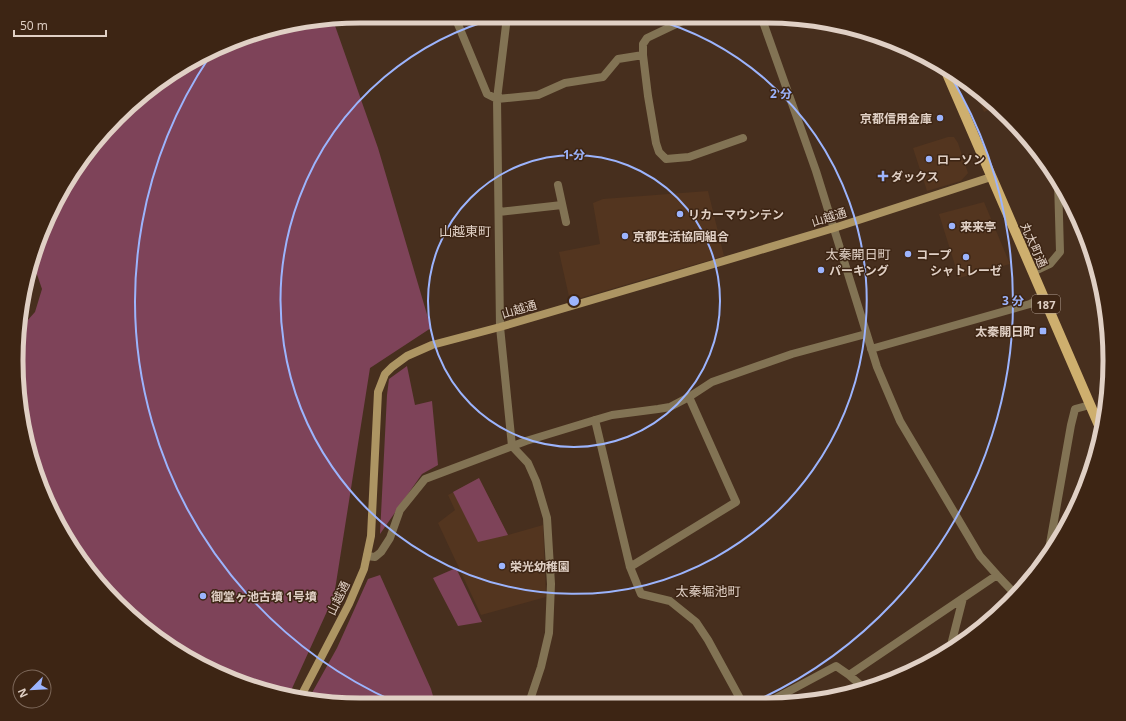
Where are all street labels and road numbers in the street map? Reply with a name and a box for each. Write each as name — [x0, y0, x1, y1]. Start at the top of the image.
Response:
street label: 山越通 — [809, 204, 849, 230]
street label: 丸太町通 — [1016, 220, 1052, 270]
road number: 187 — [1032, 295, 1060, 313]
street label: 山越通 — [499, 296, 539, 322]
street label: 山越通 — [322, 578, 354, 618]

